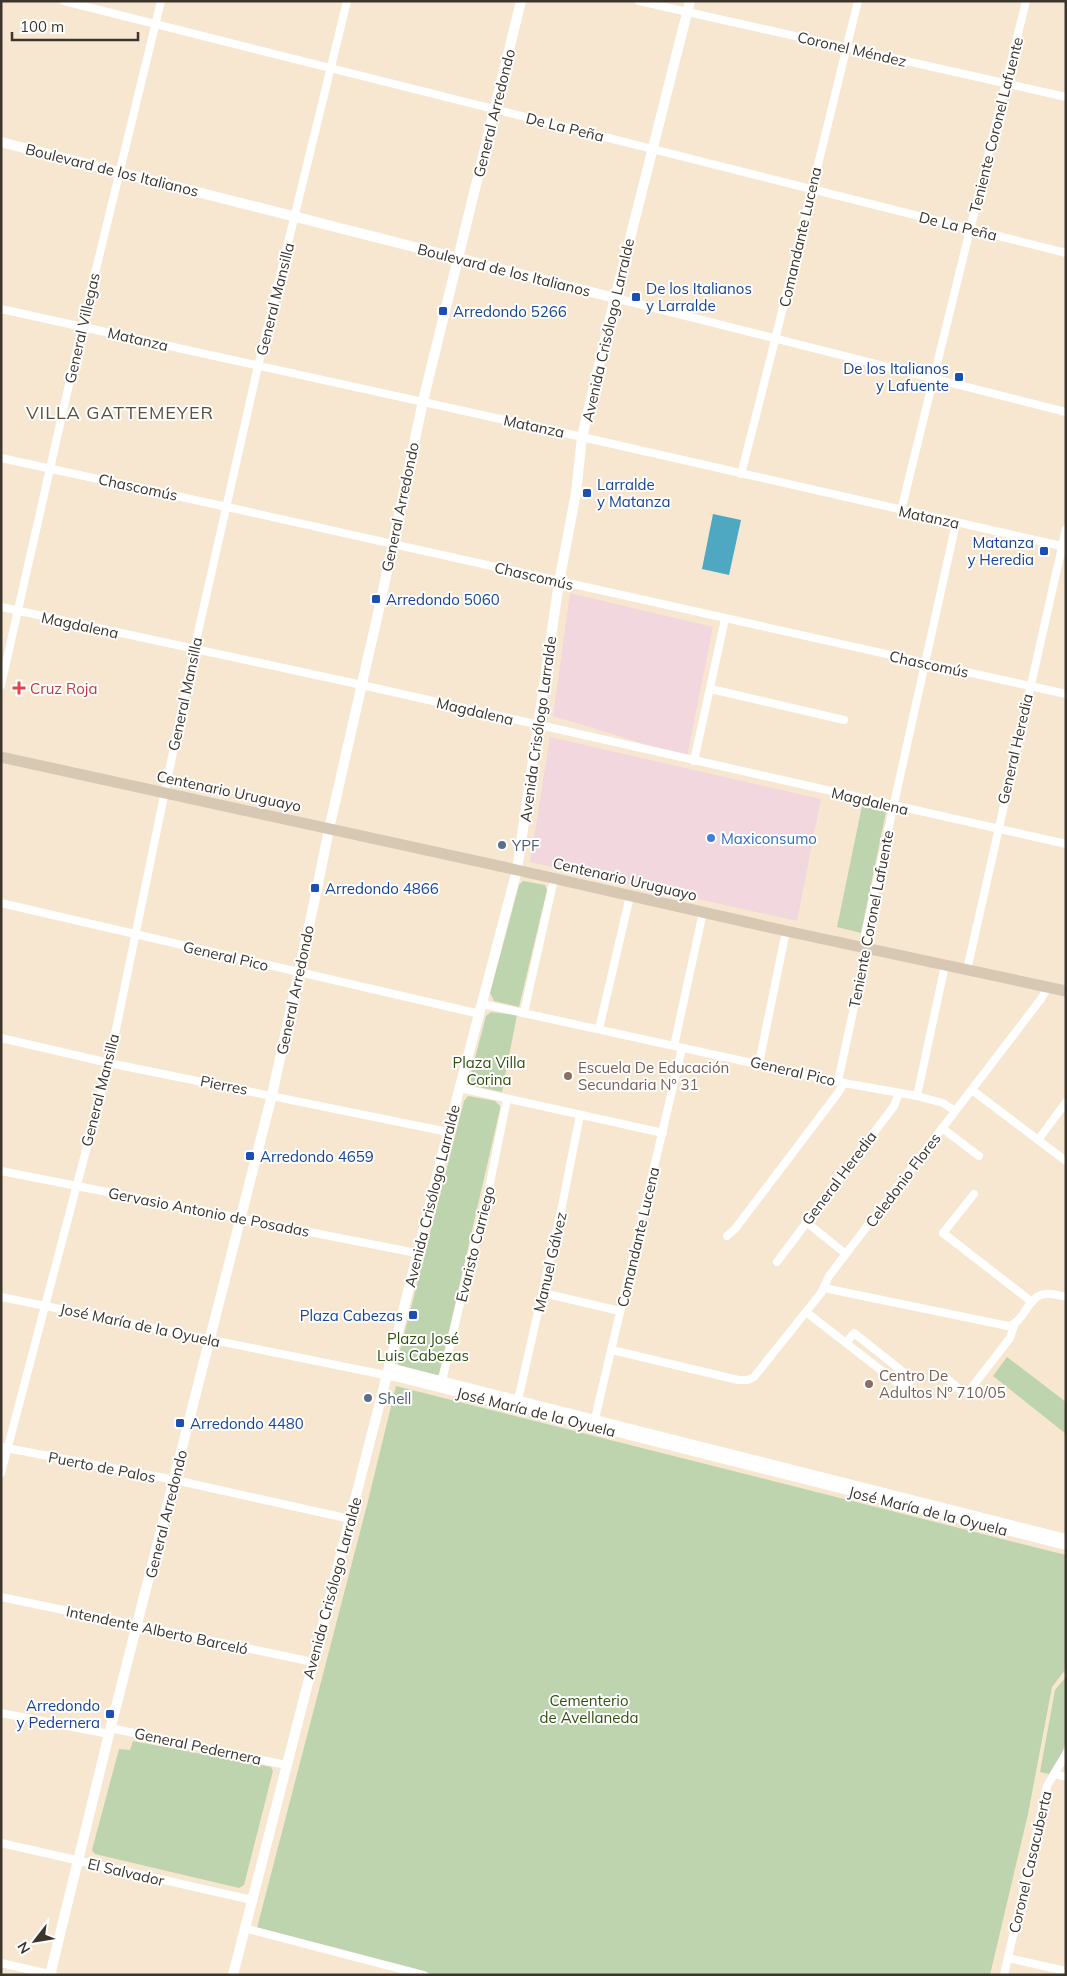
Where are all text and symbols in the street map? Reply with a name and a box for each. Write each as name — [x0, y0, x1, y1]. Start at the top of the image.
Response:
scale bar — [12, 10, 139, 42]
text: 100 m — [20, 17, 64, 36]
street label: Coronel Méndez — [796, 27, 909, 71]
street label: Teniente Coronel Lafuente — [965, 35, 1027, 215]
street label: General Arredondo — [469, 47, 519, 179]
street label: De La Peña — [524, 108, 606, 146]
street label: Boulevard de los Italianos — [23, 139, 201, 201]
street label: Comandante Lucena — [775, 165, 825, 309]
street label: De La Peña — [917, 207, 999, 245]
street label: Avenida Crisólogo Larralde — [578, 236, 638, 424]
street label: Boulevard de los Italianos — [415, 239, 593, 301]
street label: General Mansilla — [252, 241, 298, 357]
street label: General Villegas — [60, 271, 104, 385]
place label: De los Italianos y Larralde — [646, 279, 752, 315]
marker: De los Italianos y Larralde — [630, 291, 642, 303]
place label: Arredondo 5266 — [453, 302, 567, 321]
marker: Arredondo 5266 — [437, 305, 449, 317]
street label: Matanza — [106, 323, 170, 355]
place label: De los Italianos y Lafuente — [843, 359, 949, 395]
marker: De los Italianos y Lafuente — [953, 371, 965, 383]
district label: VILLA GATTEMEYER — [26, 401, 214, 424]
street label: Matanza — [502, 410, 566, 442]
street label: General Arredondo — [377, 441, 423, 573]
street label: Chascomús — [97, 469, 179, 505]
place label: Larralde y Matanza — [597, 475, 671, 511]
marker: Larralde y Matanza — [581, 487, 593, 499]
street label: Matanza — [897, 501, 961, 533]
place label: Matanza y Heredia — [967, 533, 1034, 569]
marker: Matanza y Heredia — [1038, 545, 1050, 557]
street label: Chascomús — [493, 558, 575, 594]
place label: Arredondo 5060 — [386, 590, 500, 609]
marker: Arredondo 5060 — [370, 593, 382, 605]
street label: Magdalena — [40, 608, 120, 642]
street label: General Mansilla — [164, 635, 206, 753]
street label: Avenida Crisólogo Larralde — [516, 635, 560, 823]
street label: Chascomús — [888, 646, 970, 682]
place label: Cruz Roja — [30, 679, 97, 698]
marker: Cruz Roja — [12, 681, 26, 695]
street label: General Heredia — [993, 692, 1037, 806]
street label: Magdalena — [435, 693, 515, 729]
street label: Centenario Uruguayo — [155, 766, 303, 816]
street label: Magdalena — [830, 783, 910, 819]
place label: Maxiconsumo — [721, 829, 817, 848]
street label: Teniente Coronel Lafuente — [844, 829, 898, 1009]
marker: Maxiconsumo — [705, 832, 717, 844]
place label: YPF — [511, 836, 540, 855]
marker: YPF — [496, 839, 508, 851]
street label: Centenario Uruguayo — [551, 853, 699, 905]
place label: Arredondo 4866 — [325, 879, 439, 898]
marker: Arredondo 4866 — [309, 882, 321, 894]
street label: General Arredondo — [272, 924, 318, 1056]
street label: General Pico — [181, 937, 271, 975]
street label: General Mansilla — [77, 1032, 123, 1148]
street label: General Pico — [748, 1052, 838, 1090]
park label: Plaza Villa Corina — [452, 1053, 526, 1089]
place label: Escuela De Educación Secundaria Nº 31 — [578, 1058, 729, 1094]
marker: Escuela De Educación Secundaria Nº 31 — [562, 1070, 574, 1082]
street label: Pierres — [199, 1071, 249, 1099]
street label: Avenida Crisólogo Larralde — [400, 1103, 464, 1289]
street label: General Heredia — [798, 1127, 880, 1229]
street label: Celedonio Flores — [861, 1129, 945, 1231]
place label: Arredondo 4659 — [260, 1147, 374, 1166]
marker: Arredondo 4659 — [244, 1150, 256, 1162]
street label: Comandante Lucena — [613, 1165, 663, 1309]
street label: Gervasio Antonio de Posadas — [107, 1183, 311, 1241]
street label: Evaristo Carriego — [451, 1184, 499, 1304]
street label: Manuel Gálvez — [529, 1210, 571, 1314]
street label: José María de la Oyuela — [58, 1299, 222, 1351]
place label: Plaza Cabezas — [300, 1306, 403, 1325]
marker: Plaza Cabezas — [407, 1309, 419, 1321]
park label: Plaza José Luis Cabezas — [377, 1329, 469, 1365]
place label: Centro De Adultos Nº 710/05 — [879, 1366, 1006, 1402]
marker: Centro De Adultos Nº 710/05 — [863, 1378, 875, 1390]
street label: José María de la Oyuela — [454, 1383, 618, 1441]
place label: Shell — [378, 1389, 411, 1408]
marker: Shell — [362, 1392, 374, 1404]
place label: Arredondo 4480 — [190, 1414, 304, 1433]
marker: Arredondo 4480 — [174, 1417, 186, 1429]
street label: Puerto de Palos — [47, 1447, 157, 1487]
street label: General Arredondo — [141, 1448, 191, 1580]
street label: José María de la Oyuela — [846, 1482, 1010, 1540]
street label: Avenida Crisólogo Larralde — [299, 1495, 365, 1681]
street label: Intendente Alberto Barceló — [64, 1601, 250, 1659]
park label: Cementerio de Avellaneda — [540, 1691, 638, 1727]
place label: Arredondo y Pedernera — [17, 1696, 100, 1732]
marker: Arredondo y Pedernera — [104, 1708, 116, 1720]
street label: General Pedernera — [133, 1723, 263, 1769]
street label: Coronel Casacuberta — [1004, 1789, 1056, 1935]
street label: El Salvador — [86, 1854, 167, 1890]
north arrow — [10, 1916, 60, 1966]
text: N — [13, 1939, 34, 1957]

